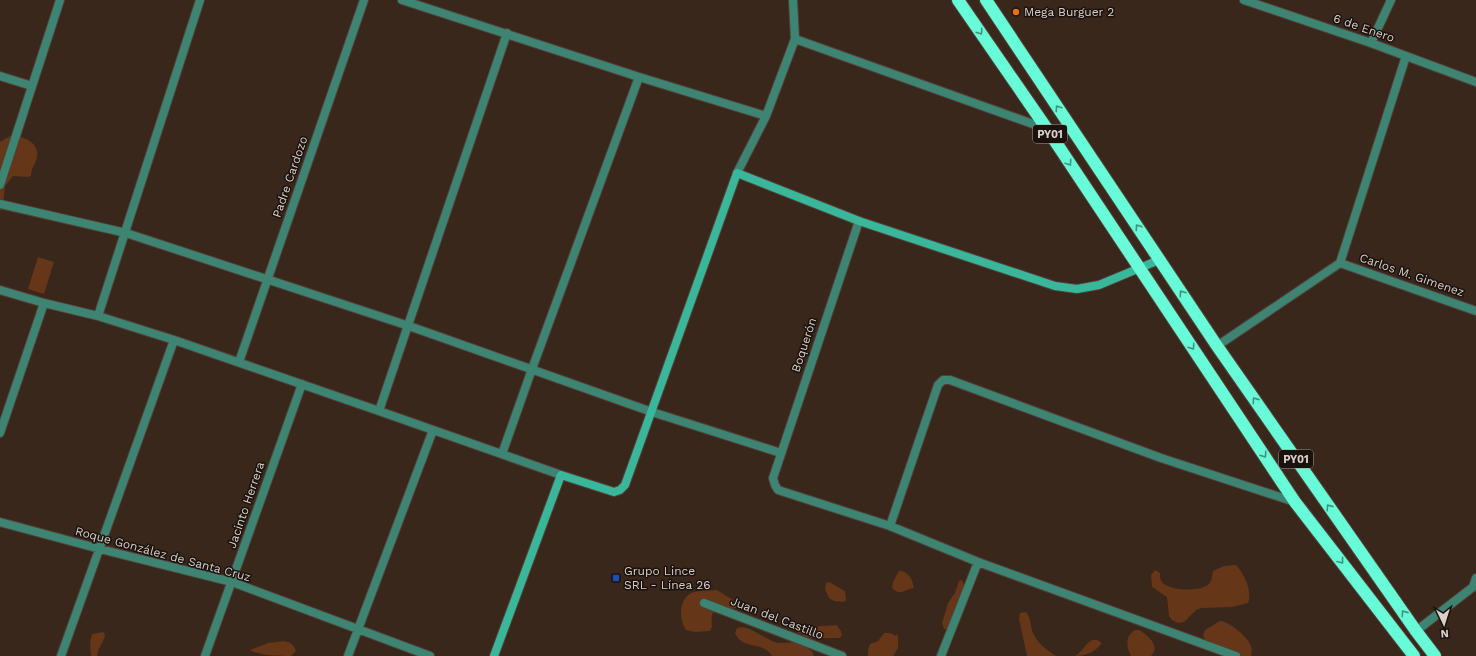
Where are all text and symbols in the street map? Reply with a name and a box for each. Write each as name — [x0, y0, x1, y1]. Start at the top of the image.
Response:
place label: Mega Burguer 2 — [1024, 5, 1114, 19]
marker: Mega Burguer 2 — [1011, 7, 1021, 17]
street label: 6 de Enero — [1332, 11, 1396, 45]
one-way arrow — [975, 28, 983, 35]
one-way arrow — [1056, 105, 1063, 112]
road number: PY01 — [1033, 125, 1067, 143]
street label: Padre Cardozo — [270, 134, 310, 220]
one-way arrow — [1064, 159, 1072, 166]
one-way arrow — [1136, 225, 1143, 232]
street label: Carlos M. Gimenez — [1358, 251, 1466, 299]
one-way arrow — [1179, 290, 1186, 297]
street label: Boquerón — [789, 316, 819, 374]
one-way arrow — [1187, 343, 1195, 350]
one-way arrow — [1253, 398, 1260, 405]
road number: PY01 — [1279, 450, 1313, 468]
one-way arrow — [1259, 451, 1266, 458]
street label: Jacinto Herrera — [225, 460, 267, 550]
one-way arrow — [1326, 504, 1334, 511]
street label: Roque González de Santa Cruz — [74, 524, 252, 584]
one-way arrow — [1336, 556, 1343, 563]
place label: Grupo Lince SRL - Línea 26 — [624, 564, 710, 592]
marker: Grupo Lince SRL - Línea 26 — [611, 573, 621, 583]
street label: Juan del Castillo — [729, 594, 825, 642]
north arrow — [1424, 604, 1464, 644]
one-way arrow — [1402, 611, 1409, 618]
text: N — [1440, 627, 1449, 640]

